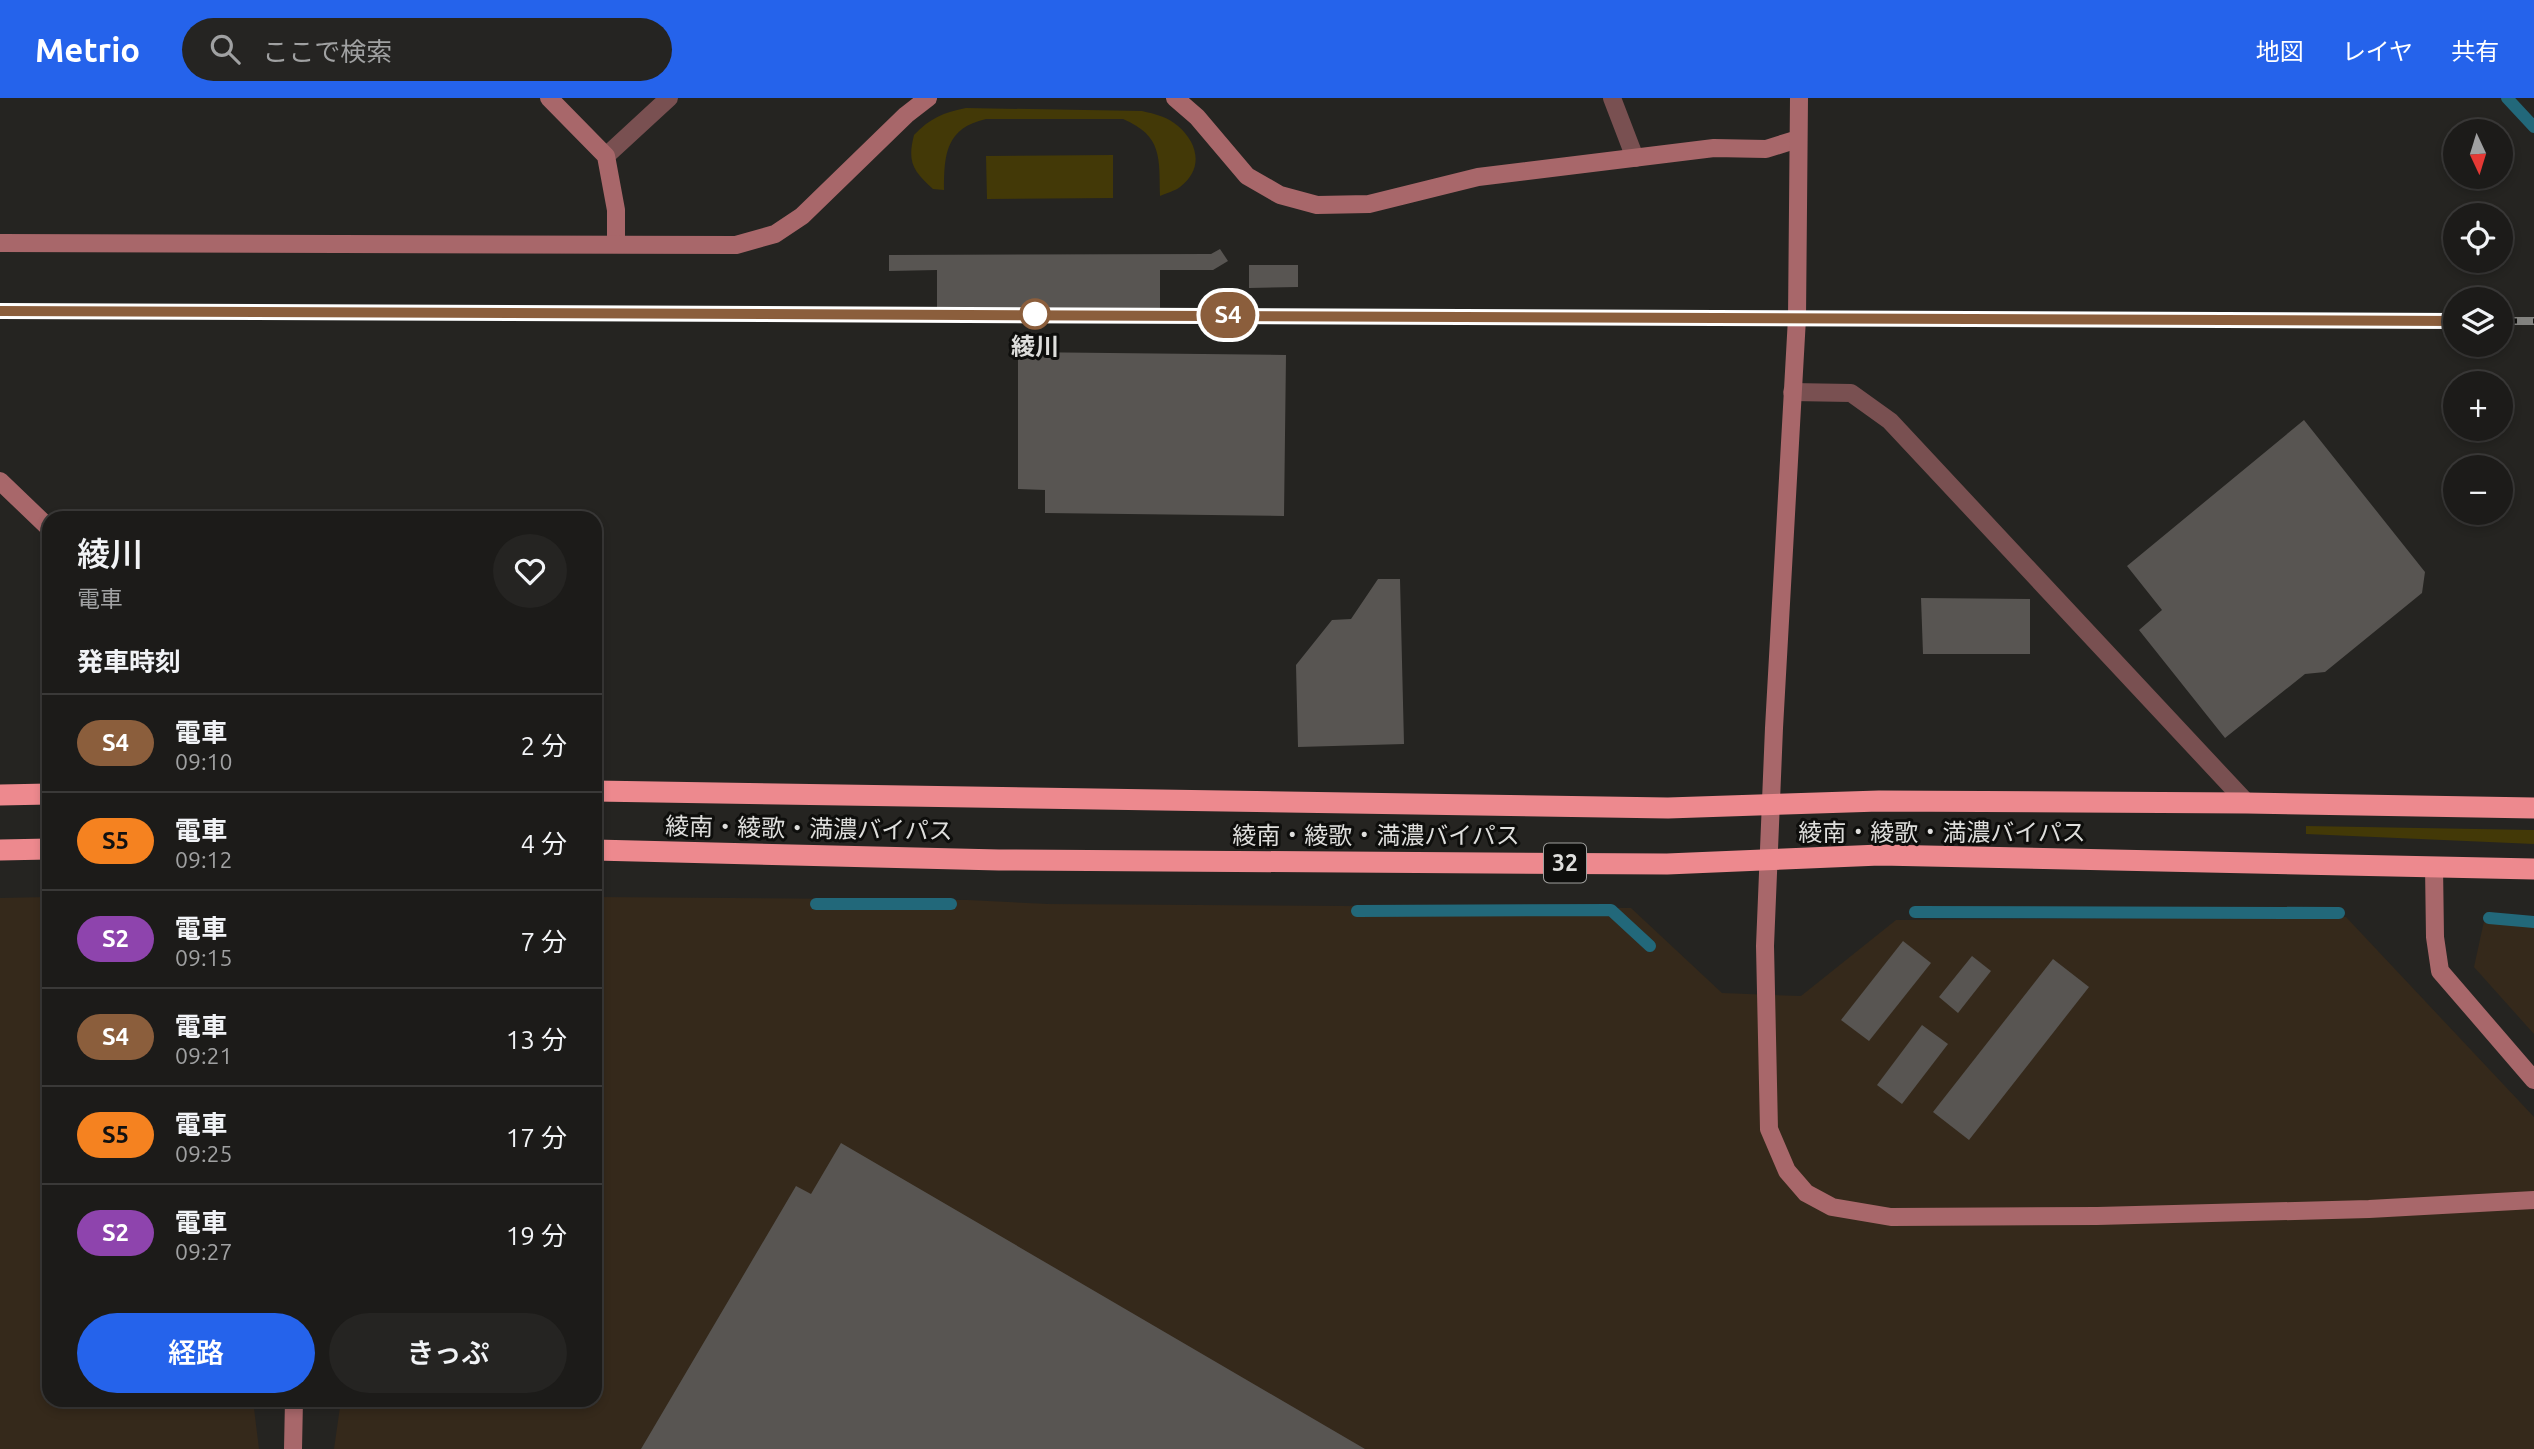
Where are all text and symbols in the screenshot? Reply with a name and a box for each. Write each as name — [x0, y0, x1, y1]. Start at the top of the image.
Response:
search box — [182, 18, 672, 81]
icon: search — [206, 30, 244, 68]
text: Metrio — [35, 31, 140, 68]
text: ここで検索 — [262, 37, 392, 66]
text: 地図 — [2256, 38, 2304, 65]
text: レイヤ — [2342, 38, 2413, 65]
text: 共有 — [2451, 38, 2499, 65]
north arrow — [2443, 119, 2513, 189]
map controls — [2443, 119, 2513, 525]
button: locate — [2443, 203, 2513, 273]
button: layers — [2443, 287, 2513, 357]
line badge: S4 — [1196, 292, 1260, 338]
marker: 綾川 — [1020, 299, 1050, 329]
text: S4 — [1214, 301, 1242, 328]
place label: 綾川 — [1011, 333, 1059, 360]
button: + — [2443, 371, 2513, 441]
button: − — [2443, 455, 2513, 525]
button: heart — [493, 534, 567, 608]
text: 綾川 — [77, 535, 143, 572]
text: 電車 — [77, 586, 123, 611]
text: 発車時刻 — [77, 647, 181, 676]
text: 電車 — [175, 718, 227, 747]
text: S4 — [102, 729, 129, 756]
text: 2 分 — [520, 731, 567, 760]
text: 09:10 — [175, 749, 233, 774]
street label: 綾南・綾歌・満濃バイパス — [665, 812, 953, 845]
text: 電車 — [175, 816, 227, 845]
street label: 綾南・綾歌・満濃バイパス — [1798, 819, 2086, 846]
street label: 綾南・綾歌・満濃バイパス — [1232, 822, 1520, 849]
text: S5 — [102, 827, 129, 854]
text: 4 分 — [520, 829, 567, 858]
road number: 32 — [1544, 844, 1586, 883]
text: 09:12 — [175, 847, 233, 872]
text: 電車 — [175, 914, 227, 943]
text: S2 — [102, 925, 129, 952]
text: 7 分 — [520, 927, 567, 956]
text: 09:15 — [175, 945, 233, 970]
text: 電車 — [175, 1012, 227, 1041]
text: S4 — [102, 1023, 129, 1050]
text: 13 分 — [506, 1025, 567, 1054]
text: 09:21 — [175, 1043, 233, 1068]
text: 電車 — [175, 1110, 227, 1139]
text: S5 — [102, 1121, 129, 1148]
text: 17 分 — [506, 1123, 567, 1152]
text: 09:25 — [175, 1141, 233, 1166]
text: 電車 — [175, 1208, 227, 1237]
text: S2 — [102, 1219, 129, 1246]
text: 19 分 — [506, 1221, 567, 1250]
text: 09:27 — [175, 1239, 233, 1264]
button: 経路 — [77, 1313, 315, 1393]
button: きっぷ — [329, 1313, 567, 1393]

